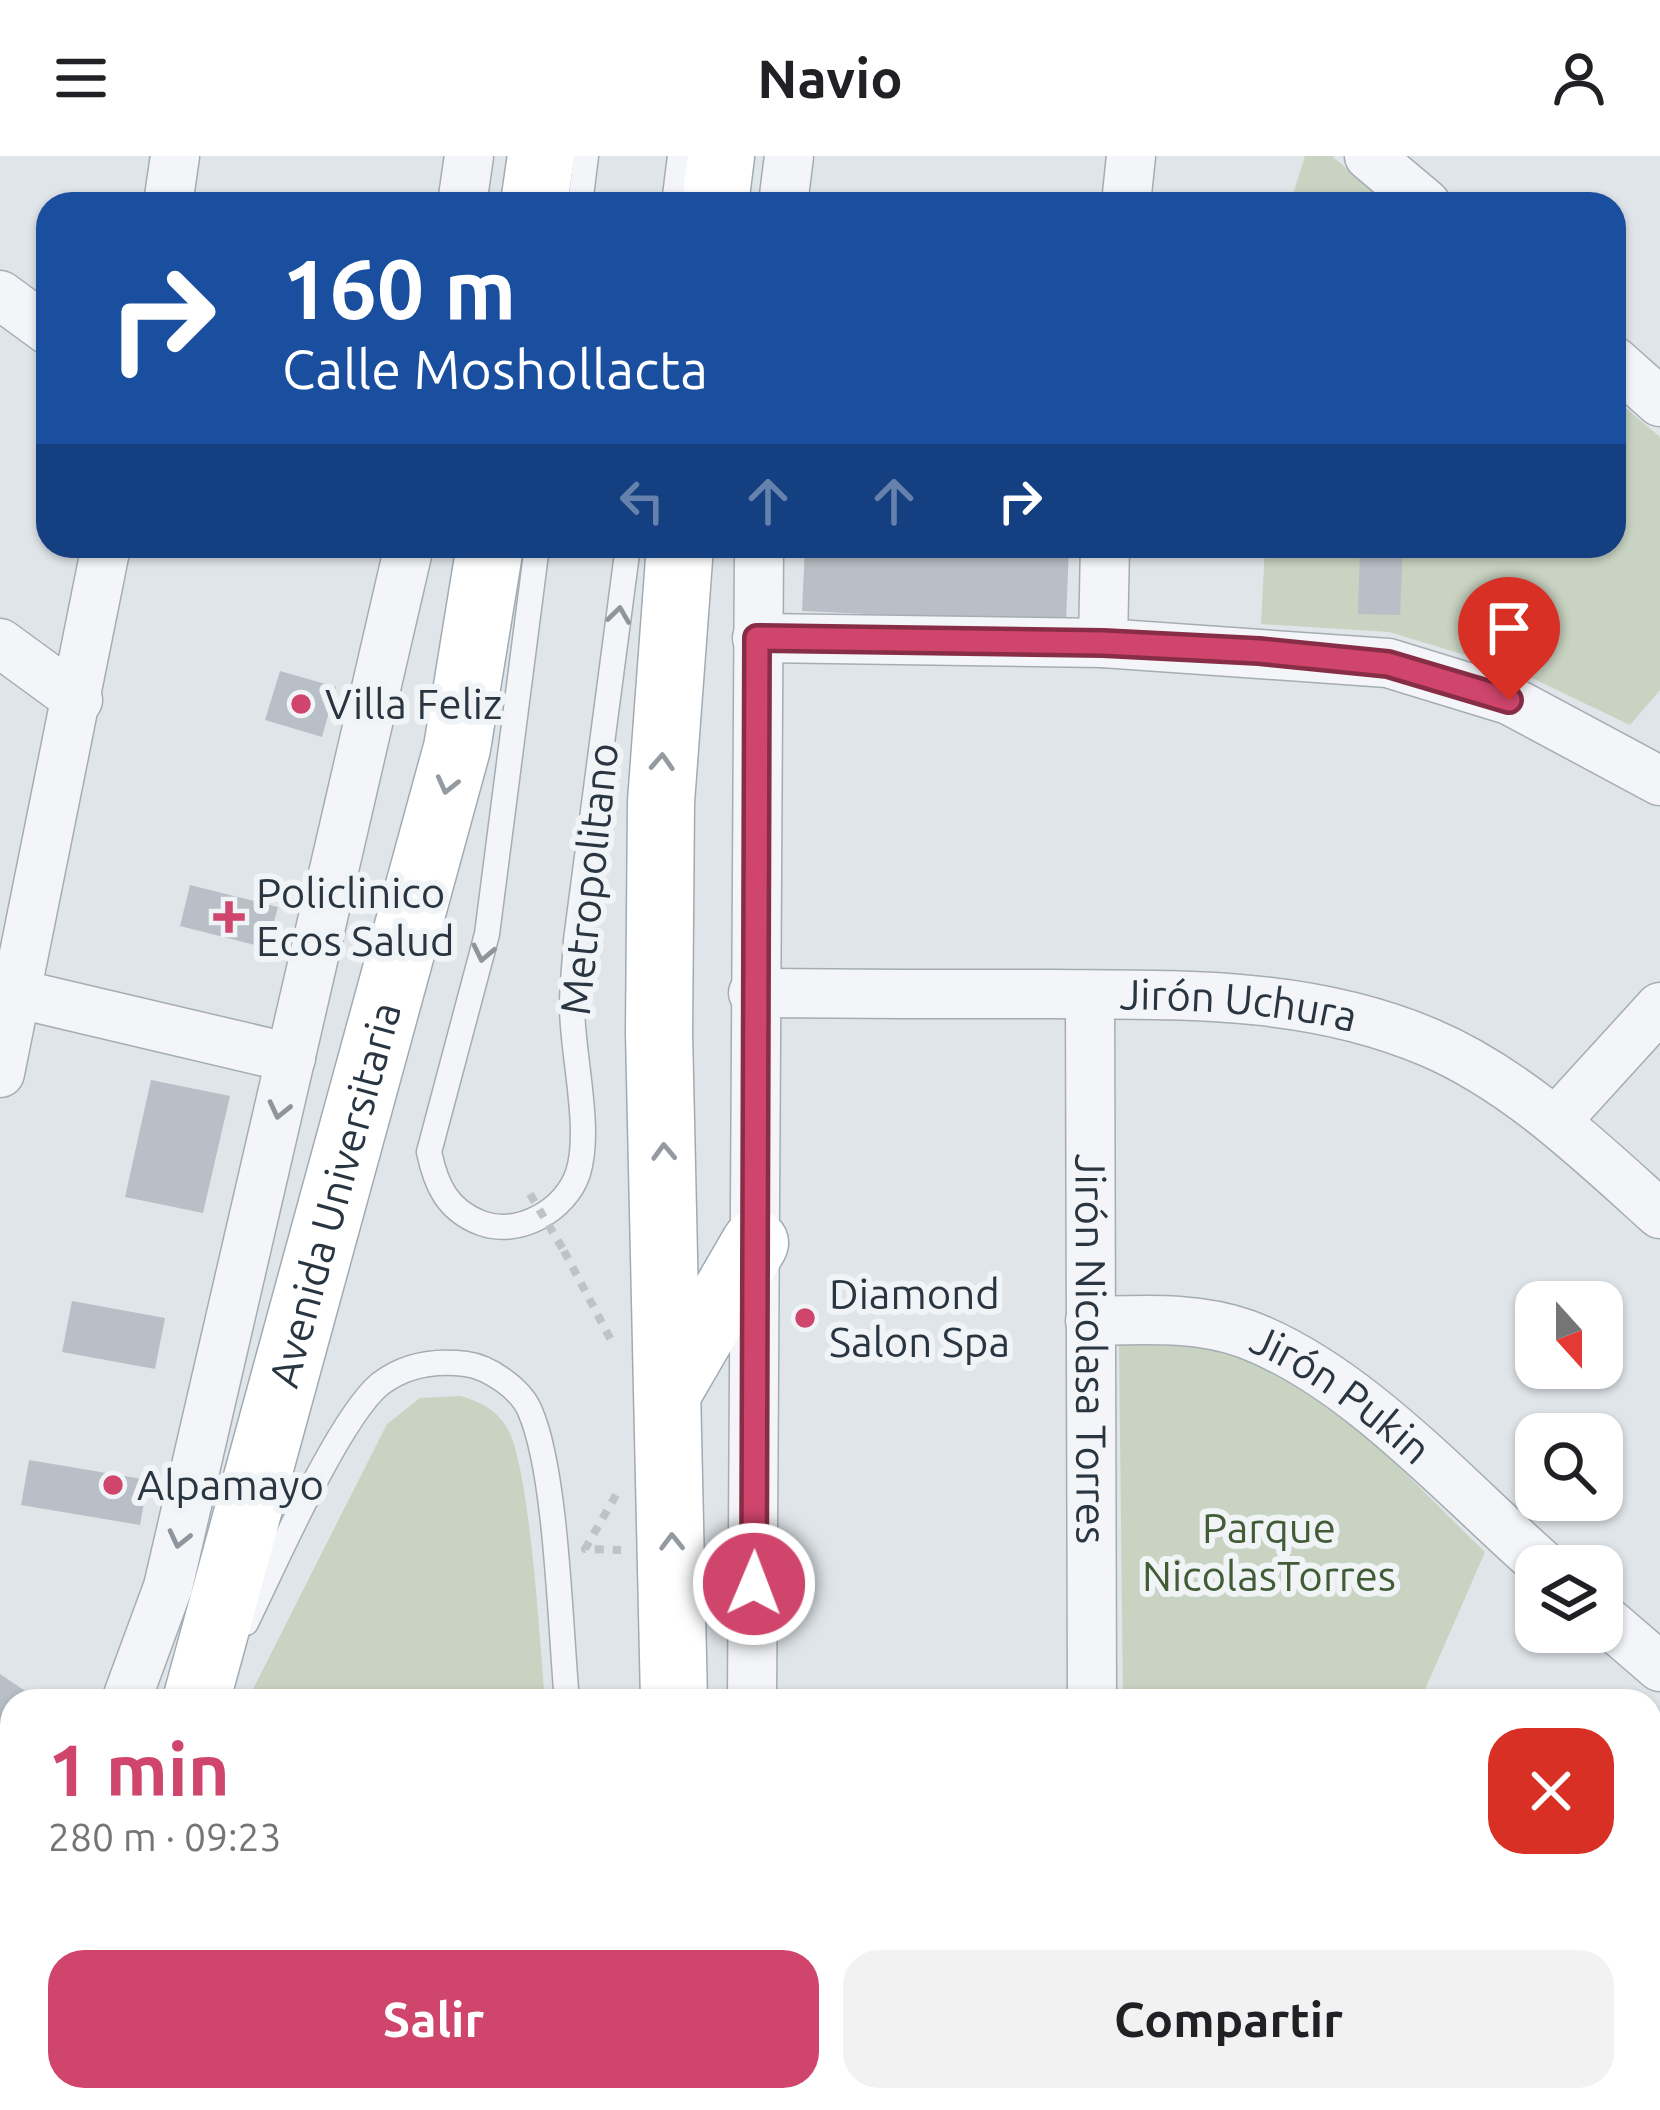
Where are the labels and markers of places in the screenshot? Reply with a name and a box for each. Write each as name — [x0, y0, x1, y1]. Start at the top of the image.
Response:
pin — [1458, 577, 1560, 700]
place label: Villa Feliz — [325, 680, 502, 727]
marker: Villa Feliz — [288, 691, 314, 717]
place label: Policlinico Ecos Salud — [256, 869, 455, 964]
marker: Policlinico Ecos Salud — [213, 901, 245, 933]
place label: Diamond Salon Spa — [829, 1270, 1010, 1365]
marker: Diamond Salon Spa — [792, 1305, 818, 1331]
place label: Alpamayo — [137, 1461, 324, 1508]
marker: Alpamayo — [100, 1472, 126, 1498]

